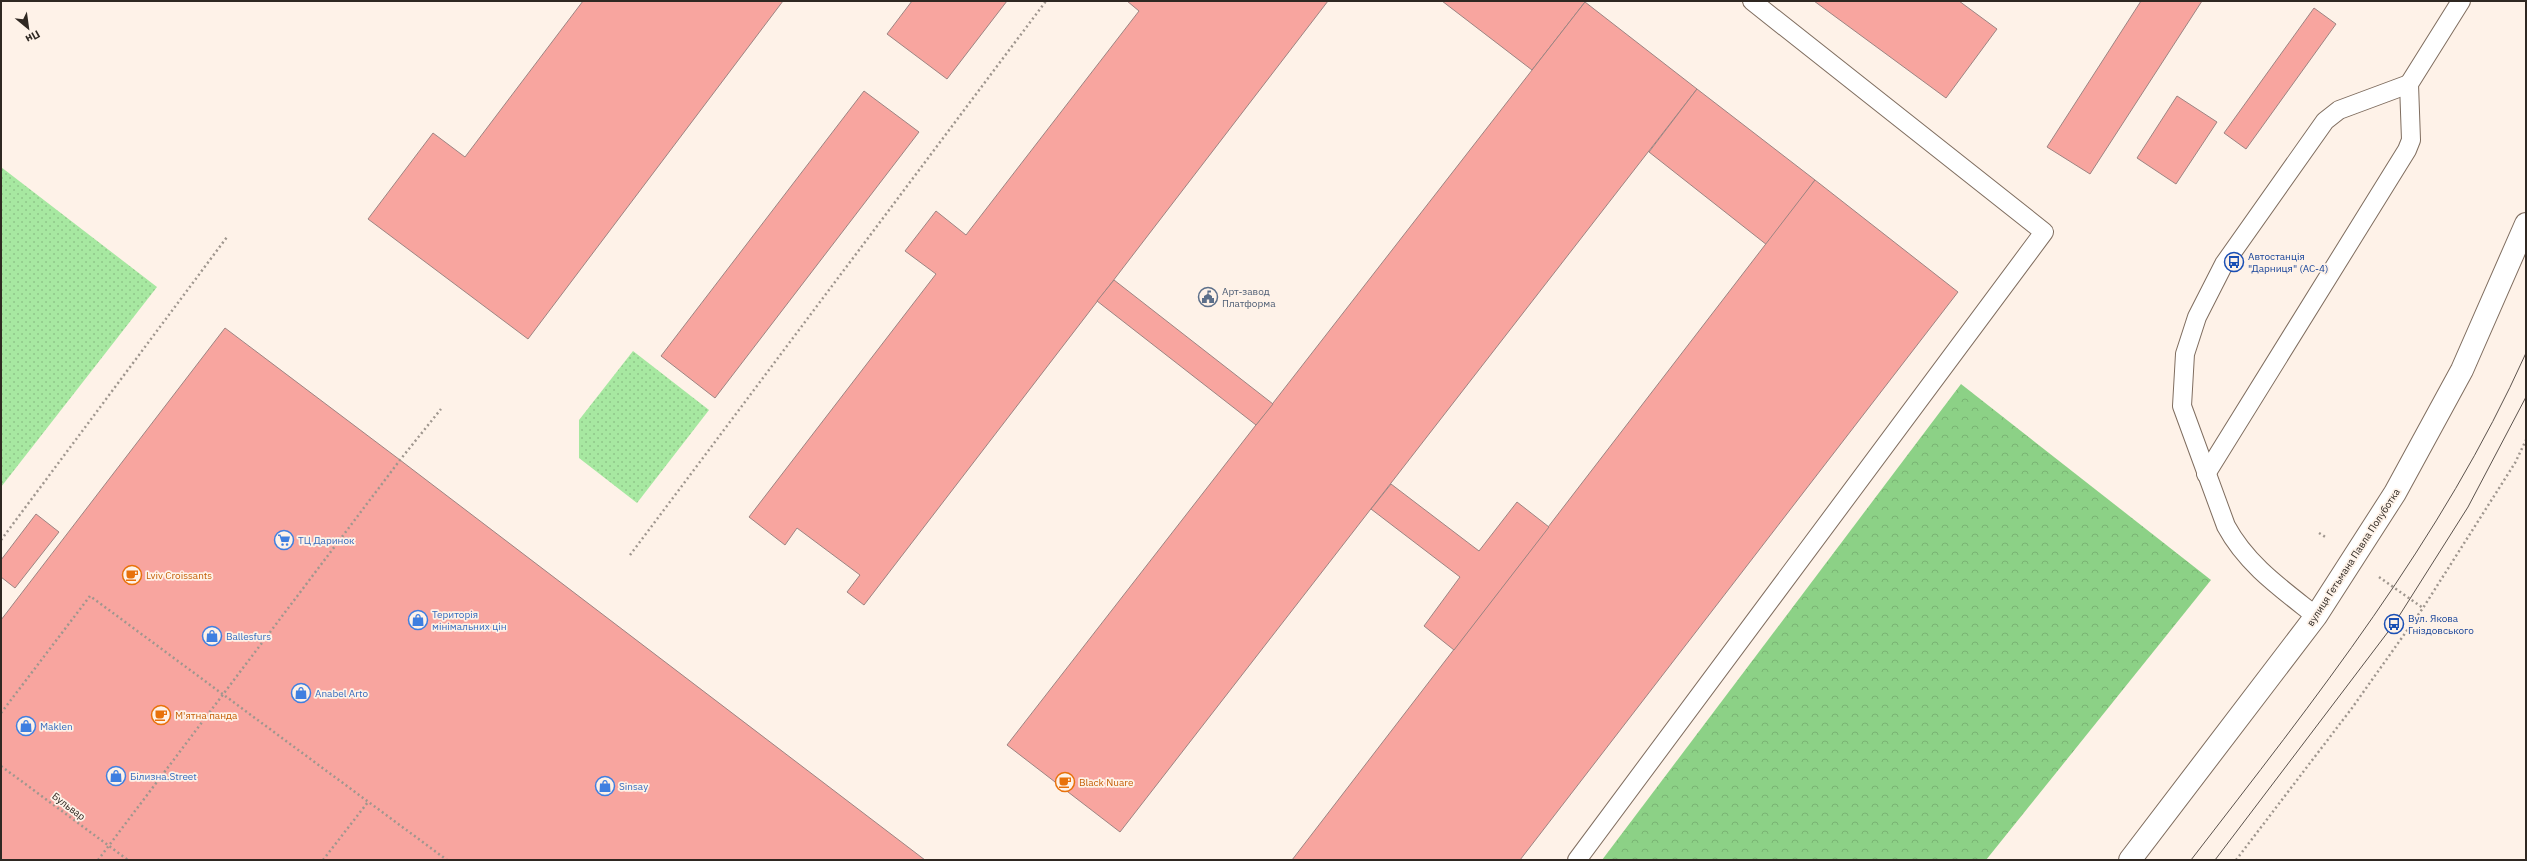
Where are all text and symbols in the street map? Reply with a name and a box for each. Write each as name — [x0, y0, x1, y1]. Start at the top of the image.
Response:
north arrow — [8, 8, 48, 48]
text: Пн — [23, 27, 43, 46]
place label: Автостанція "Дарниця" (АС-4) — [2248, 250, 2328, 275]
bus stop icon: Автостанція "Дарниця" (АС-4) — [2223, 251, 2245, 273]
place label: Арт-завод Платформа — [1222, 285, 1276, 310]
public building icon: Арт-завод Платформа — [1197, 286, 1219, 308]
street label: вулиця Гетьмана Павла Полуботка — [2304, 485, 2403, 629]
supermarket icon: ТЦ Даринок — [273, 529, 295, 551]
place label: ТЦ Даринок — [298, 534, 355, 547]
cafe icon: Lviv Croissants — [121, 564, 143, 586]
place label: Lviv Croissants — [146, 569, 212, 582]
place label: Територія мінімальних цін — [432, 608, 507, 633]
shop icon: Територія мінімальних цін — [407, 609, 429, 631]
place label: Вул. Якова Гніздовського — [2408, 612, 2474, 637]
bus stop icon: Вул. Якова Гніздовського — [2383, 613, 2405, 635]
shop icon: Ballesfurs — [201, 625, 223, 647]
place label: Ballesfurs — [226, 630, 271, 643]
shop icon: Anabel Arto — [290, 682, 312, 704]
place label: Anabel Arto — [315, 687, 368, 700]
cafe icon: М'ятна панда — [150, 704, 172, 726]
place label: М'ятна панда — [175, 709, 238, 722]
shop icon: Maklen — [15, 715, 37, 737]
place label: Maklen — [40, 720, 73, 733]
shop icon: Білизна.Street — [105, 765, 127, 787]
place label: Білизна.Street — [130, 770, 197, 783]
cafe icon: Black Nuare — [1054, 771, 1076, 793]
shop icon: Sinsay — [594, 775, 616, 797]
place label: Black Nuare — [1079, 776, 1134, 789]
place label: Sinsay — [619, 780, 648, 793]
street label: Бульвар — [49, 790, 88, 823]

